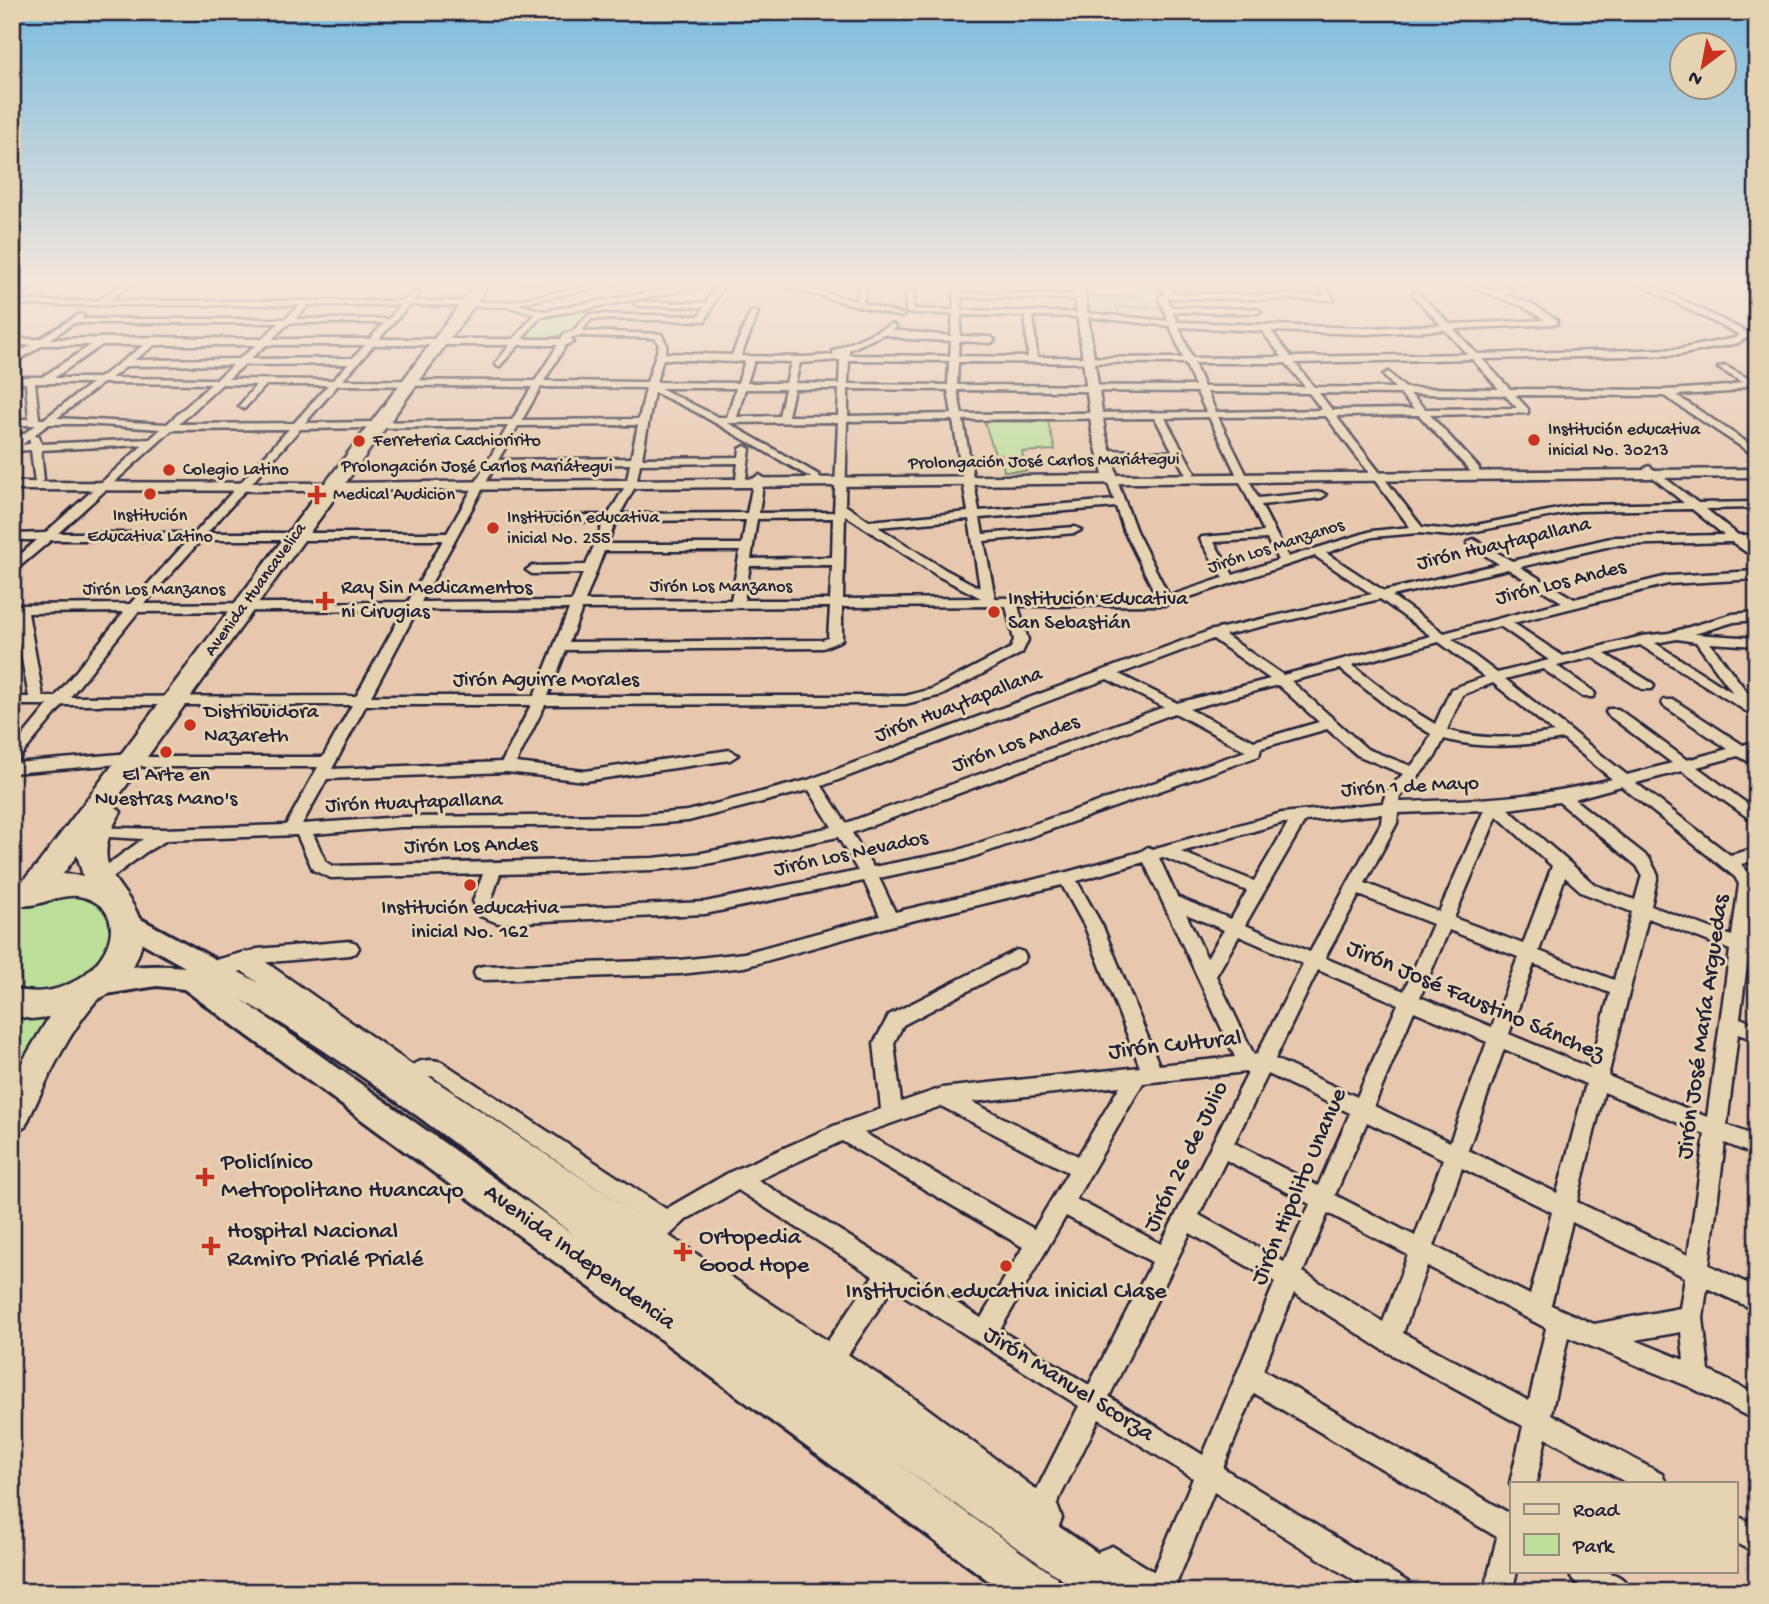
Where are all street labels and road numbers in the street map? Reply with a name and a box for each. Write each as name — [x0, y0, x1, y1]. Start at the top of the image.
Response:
street label: Prolongación José Carlos Mariátegui — [907, 449, 1180, 475]
street label: Prolongación José Carlos Mariátegui — [340, 457, 613, 478]
street label: Jirón Huaytapallana — [1415, 513, 1595, 577]
street label: Jirón Los Manzanos — [1205, 515, 1348, 579]
street label: Avenida Huancavelica — [201, 518, 312, 661]
street label: Jirón Los Andes — [1493, 555, 1630, 612]
street label: Jirón Los Manzanos — [650, 577, 794, 598]
street label: Jirón Los Manzanos — [83, 580, 227, 601]
street label: Jirón Huaytapallana — [872, 662, 1048, 749]
street label: Jirón Aguirre Morales — [453, 669, 640, 694]
street label: Jirón Los Andes — [949, 710, 1084, 780]
street label: Jirón 1 de Mayo — [1340, 772, 1480, 804]
street label: Jirón Huaytapallana — [325, 788, 505, 820]
street label: Jirón Los Nevados — [772, 826, 931, 884]
street label: Jirón Los Andes — [404, 833, 539, 861]
street label: Jirón José María Arguedas — [1671, 892, 1737, 1161]
street label: Jirón José Faustino Sánchez — [1341, 934, 1610, 1070]
street label: Jirón Cultural — [1107, 1025, 1243, 1067]
street label: Jirón 26 de Julio — [1138, 1077, 1236, 1237]
street label: Jirón Hipolito Unanue — [1245, 1084, 1355, 1290]
street label: Avenida Independencia — [477, 1179, 681, 1338]
street label: Jirón Manuel Scorza — [977, 1321, 1159, 1450]

